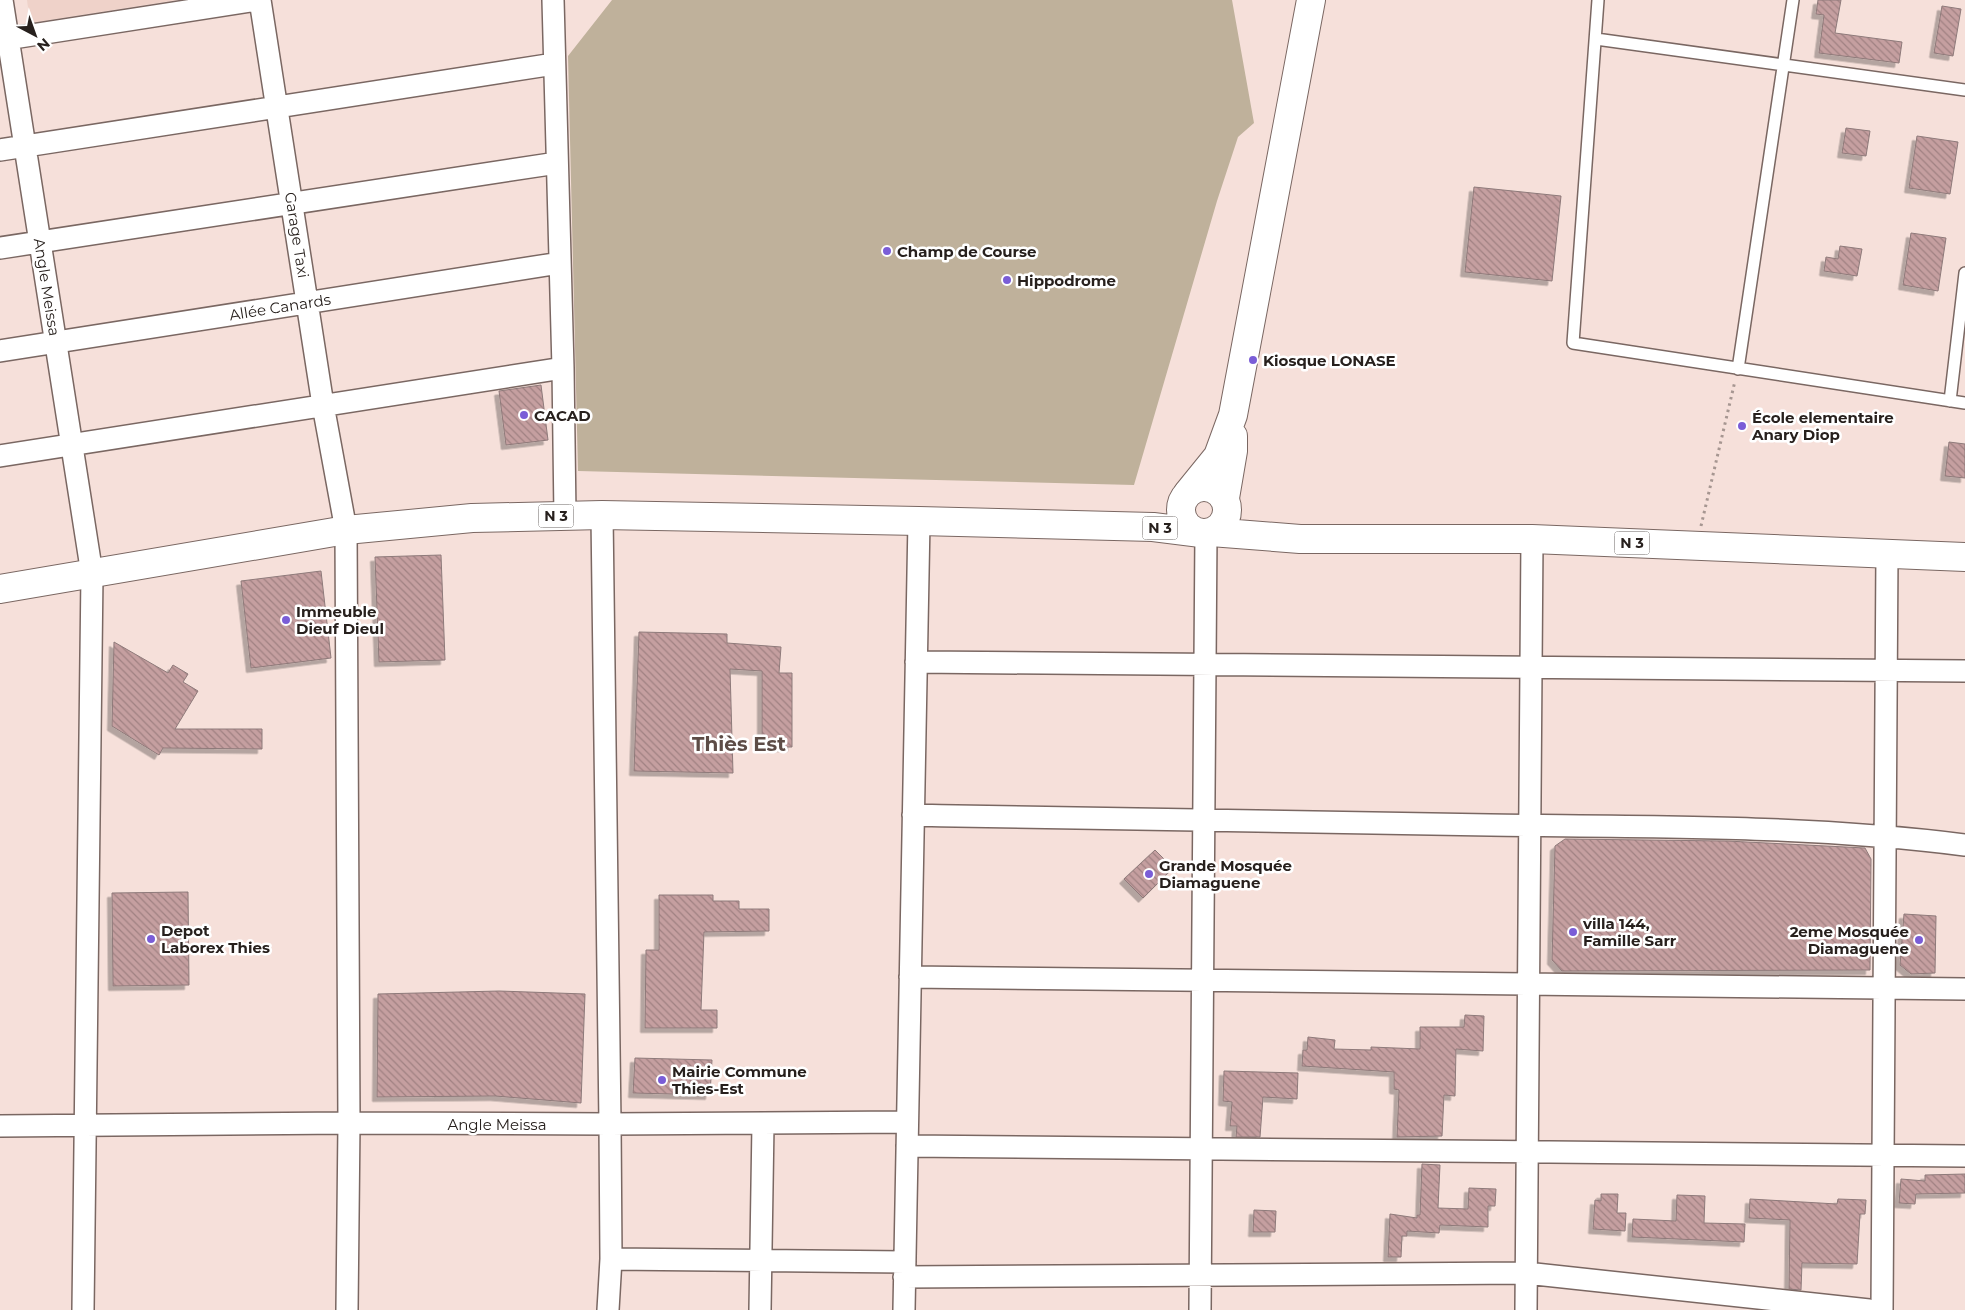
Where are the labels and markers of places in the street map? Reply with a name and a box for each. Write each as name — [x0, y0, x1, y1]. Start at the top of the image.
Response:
place label: Champ de Course — [897, 242, 1037, 261]
marker: Champ de Course — [881, 245, 893, 257]
place label: Hippodrome — [1017, 271, 1116, 290]
marker: Hippodrome — [1001, 274, 1013, 286]
place label: Kiosque LONASE — [1263, 351, 1396, 370]
marker: Kiosque LONASE — [1247, 354, 1259, 366]
place label: CACAD — [534, 406, 591, 425]
place label: École elementaire Anary Diop — [1751, 408, 1894, 444]
marker: CACAD — [518, 409, 530, 421]
marker: École elementaire Anary Diop — [1736, 420, 1748, 432]
place label: Immeuble Dieuf Dieul — [296, 602, 384, 638]
marker: Immeuble Dieuf Dieul — [280, 614, 292, 626]
place label: Grande Mosquée Diamaguene — [1159, 856, 1292, 892]
marker: Grande Mosquée Diamaguene — [1143, 868, 1155, 880]
place label: villa 144, Famille Sarr — [1582, 914, 1677, 950]
place label: Depot Laborex Thies — [161, 921, 270, 957]
place label: 2eme Mosquée Diamaguene — [1790, 922, 1909, 958]
marker: villa 144, Famille Sarr — [1567, 926, 1579, 938]
marker: Depot Laborex Thies — [145, 933, 157, 945]
marker: 2eme Mosquée Diamaguene — [1913, 934, 1925, 946]
place label: Mairie Commune Thies-Est — [672, 1062, 807, 1098]
marker: Mairie Commune Thies-Est — [656, 1074, 668, 1086]

